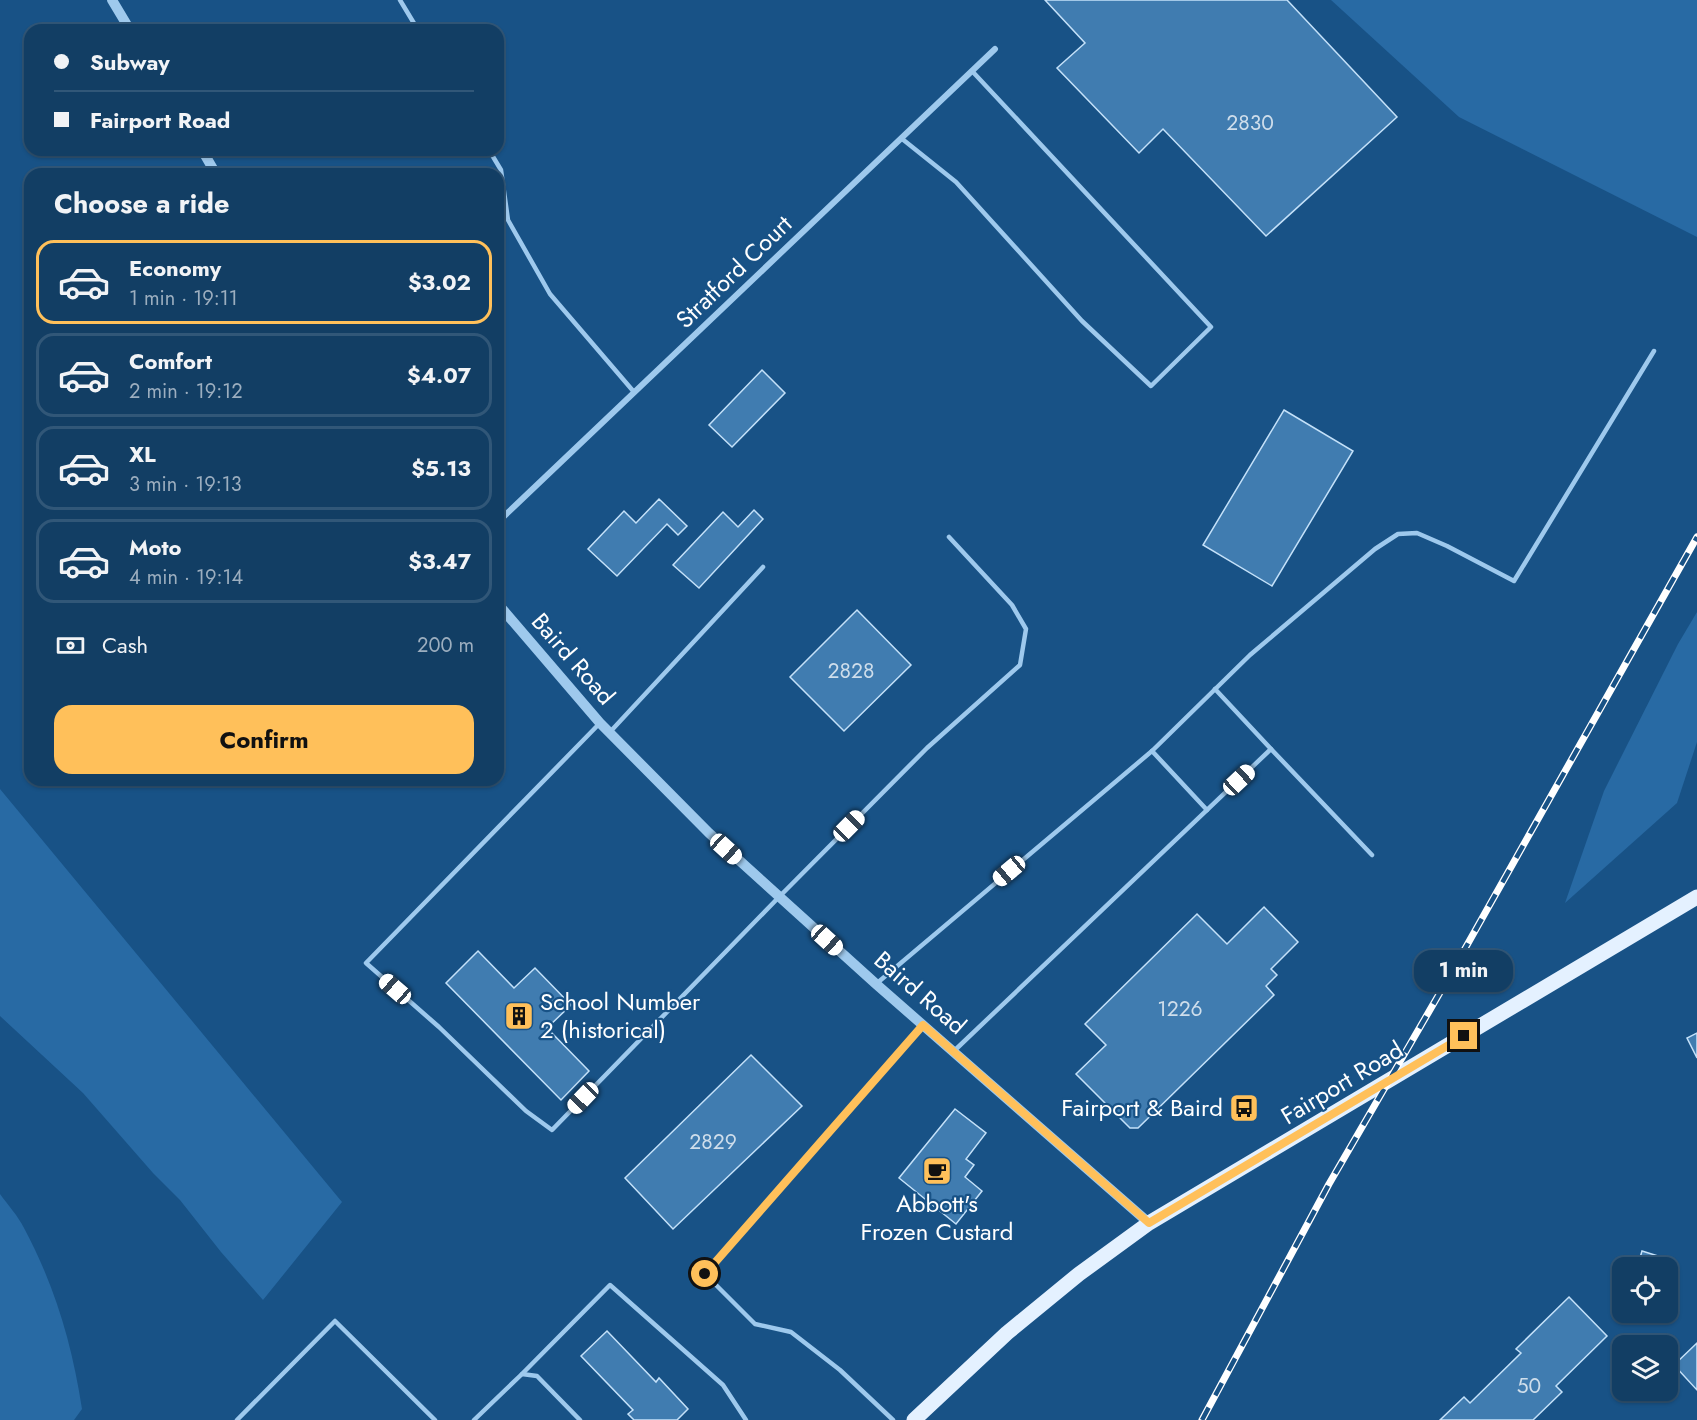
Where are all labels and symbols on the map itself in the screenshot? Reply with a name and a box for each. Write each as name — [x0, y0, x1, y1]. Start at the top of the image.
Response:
house number: 2830 — [1226, 108, 1274, 138]
street label: Stratford Court — [668, 207, 800, 336]
street label: Baird Road — [523, 605, 623, 712]
house number: 2828 — [828, 656, 874, 686]
car — [1220, 761, 1258, 799]
car — [830, 807, 868, 845]
car — [707, 830, 745, 868]
car — [989, 853, 1029, 889]
car — [808, 921, 846, 959]
street label: Baird Road — [867, 943, 974, 1043]
callout: 1 min — [1414, 949, 1514, 991]
car — [376, 970, 414, 1008]
place label: School Number 2 (historical) — [540, 984, 701, 1047]
house number: 1226 — [1157, 994, 1203, 1024]
building icon: School Number 2 (historical) — [503, 1000, 535, 1032]
route end — [1450, 1022, 1477, 1049]
street label: Fairport Road — [1274, 1032, 1409, 1133]
car — [564, 1079, 602, 1117]
place label: Fairport & Baird — [1061, 1090, 1223, 1125]
bus stop icon: Fairport & Baird — [1228, 1092, 1260, 1124]
house number: 2829 — [689, 1127, 737, 1157]
cafe icon: Abbott's Frozen Custard — [921, 1155, 953, 1187]
place label: Abbott's Frozen Custard — [861, 1186, 1013, 1249]
route start — [691, 1260, 718, 1287]
house number: 50 — [1517, 1371, 1541, 1401]

